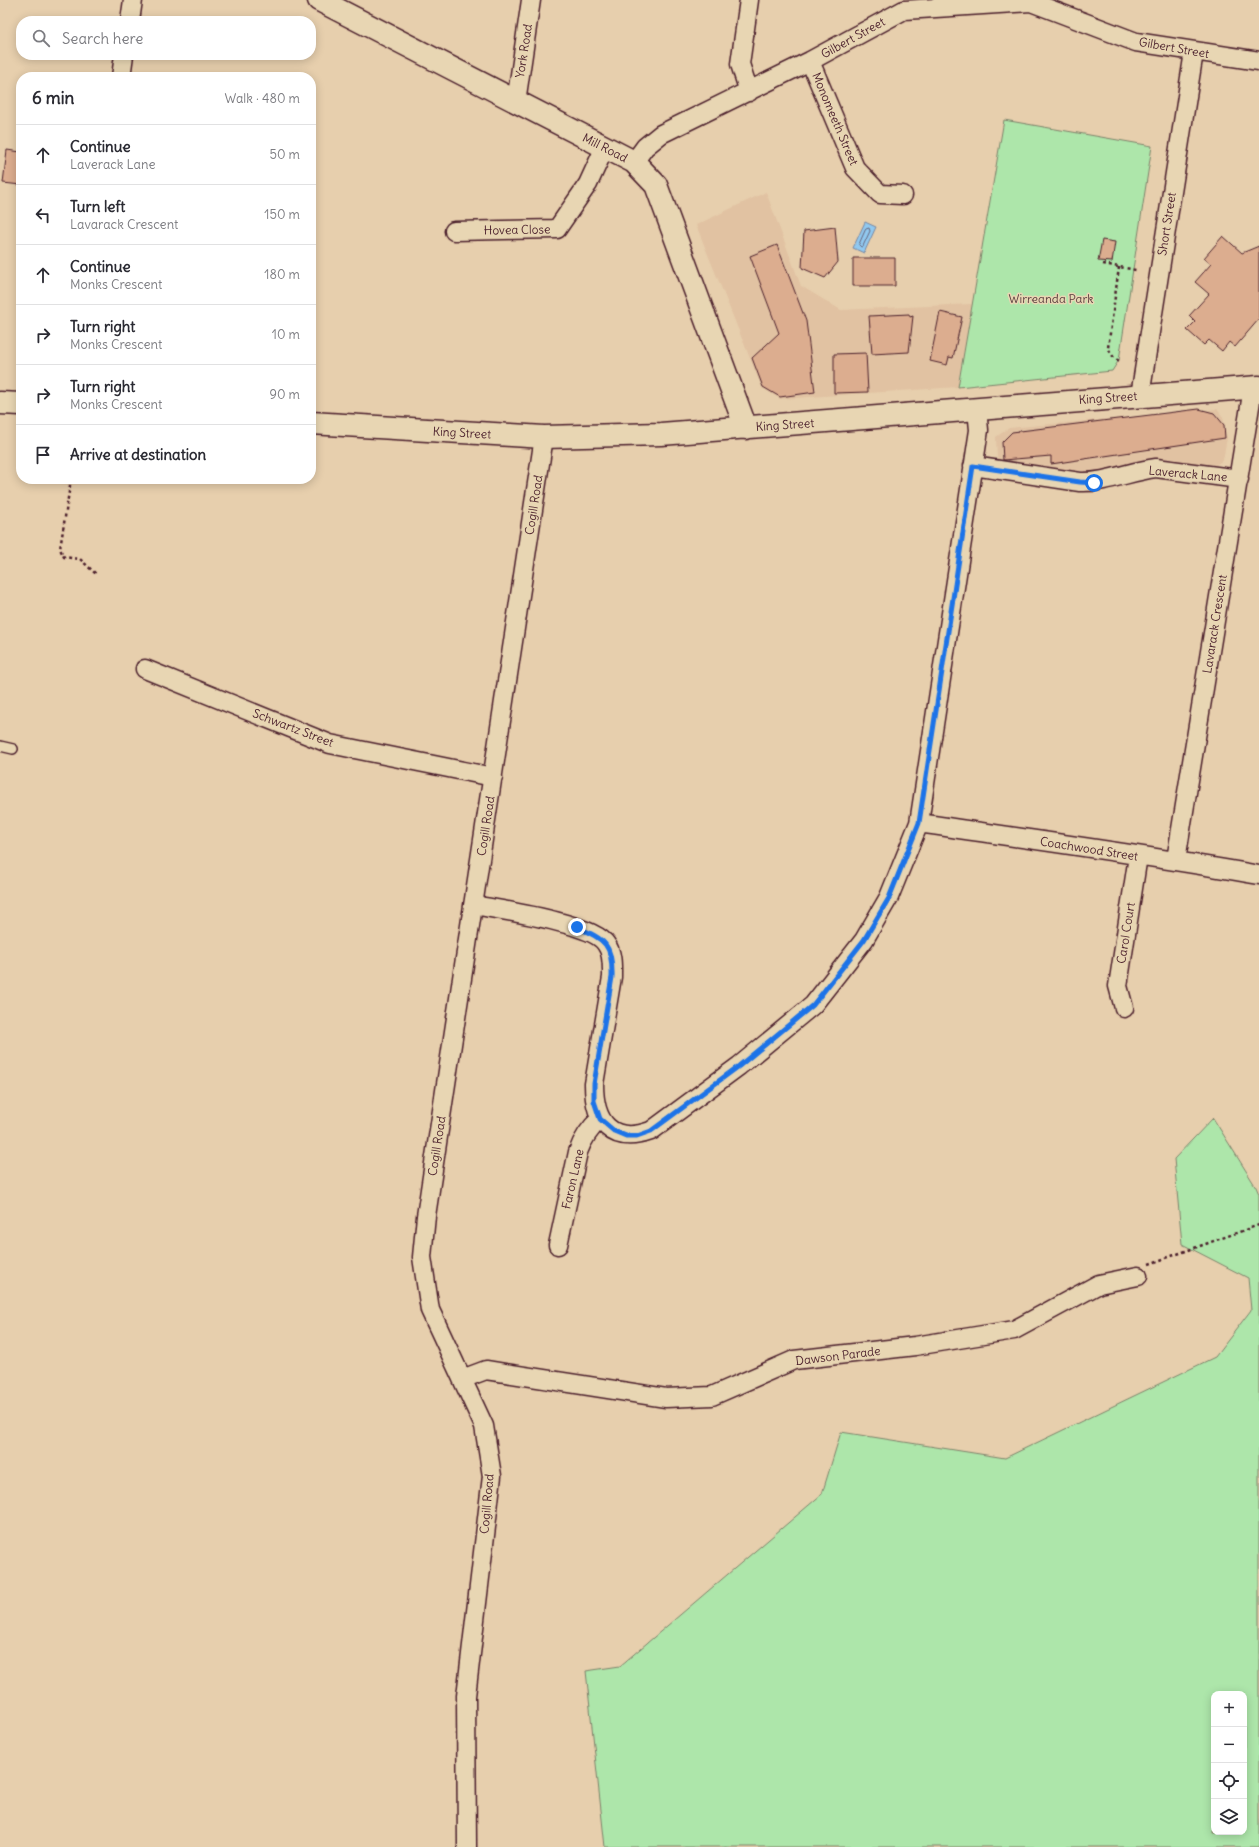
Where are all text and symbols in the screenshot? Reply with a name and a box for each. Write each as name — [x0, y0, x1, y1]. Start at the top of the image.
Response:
street label: Gilbert Street — [818, 14, 887, 61]
search box — [16, 16, 316, 60]
street label: York Road — [512, 23, 535, 79]
icon: search — [30, 27, 52, 49]
text: Search here — [62, 29, 143, 48]
street label: Gilbert Street — [1138, 34, 1210, 61]
street label: Monomeeth Street — [809, 70, 862, 167]
text: 6 min — [32, 87, 74, 109]
text: Walk · 480 m — [225, 90, 300, 107]
street label: Mill Road — [580, 130, 630, 165]
text: Continue — [70, 137, 131, 156]
icon: ahead — [32, 144, 54, 166]
text: 50 m — [269, 146, 300, 163]
text: Laverack Lane — [70, 156, 156, 173]
street label: Short Street — [1154, 191, 1179, 257]
text: Turn left — [70, 197, 125, 216]
icon: left — [32, 204, 54, 226]
text: 150 m — [264, 206, 300, 223]
text: Lavarack Crescent — [70, 216, 178, 233]
street label: Hovea Close — [484, 221, 550, 238]
text: Continue — [70, 257, 131, 276]
icon: ahead — [32, 264, 54, 286]
text: 180 m — [264, 266, 300, 283]
text: Monks Crescent — [70, 276, 162, 293]
park label: Wirreanda Park — [1009, 291, 1093, 306]
text: Turn right — [70, 317, 135, 336]
icon: right — [32, 324, 54, 346]
text: 10 m — [272, 326, 300, 343]
text: Monks Crescent — [70, 336, 162, 353]
text: Turn right — [70, 377, 135, 396]
icon: right — [32, 384, 54, 406]
text: 90 m — [269, 386, 300, 403]
street label: King Street — [1078, 388, 1138, 407]
text: Monks Crescent — [70, 396, 162, 413]
street label: King Street — [755, 415, 815, 434]
street label: King Street — [432, 423, 492, 442]
icon: arrive — [32, 444, 54, 466]
text: Arrive at destination — [70, 445, 206, 464]
street label: Laverack Lane — [1148, 463, 1228, 484]
street label: Cogill Road — [521, 474, 546, 536]
route start — [1085, 474, 1103, 492]
street label: Lavarack Crescent — [1199, 573, 1230, 675]
street label: Schwartz Street — [251, 705, 336, 750]
street label: Cogill Road — [473, 795, 498, 857]
street label: Coachwood Street — [1039, 833, 1139, 864]
street label: Carol Court — [1113, 901, 1138, 965]
route end — [568, 918, 586, 936]
street label: Cogill Road — [424, 1115, 449, 1177]
street label: Faron Lane — [558, 1147, 587, 1210]
street label: Dawson Parade — [795, 1343, 881, 1368]
street label: Cogill Road — [476, 1473, 497, 1535]
map controls — [1211, 1691, 1247, 1835]
button: + — [1211, 1691, 1247, 1727]
button: − — [1211, 1727, 1247, 1763]
button: locate — [1211, 1763, 1247, 1799]
button: layers — [1211, 1799, 1247, 1835]

